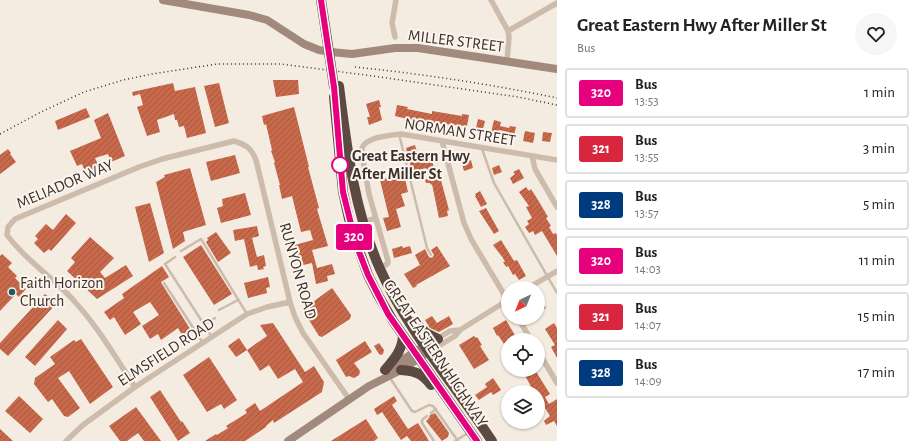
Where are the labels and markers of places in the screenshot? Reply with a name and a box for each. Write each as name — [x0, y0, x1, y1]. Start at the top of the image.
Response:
place label: Great Eastern Hwy After Miller St — [352, 148, 471, 182]
marker: Great Eastern Hwy After Miller St — [331, 156, 349, 174]
place label: Faith Horizon Church — [20, 275, 104, 309]
marker: Faith Horizon Church — [7, 287, 17, 297]

